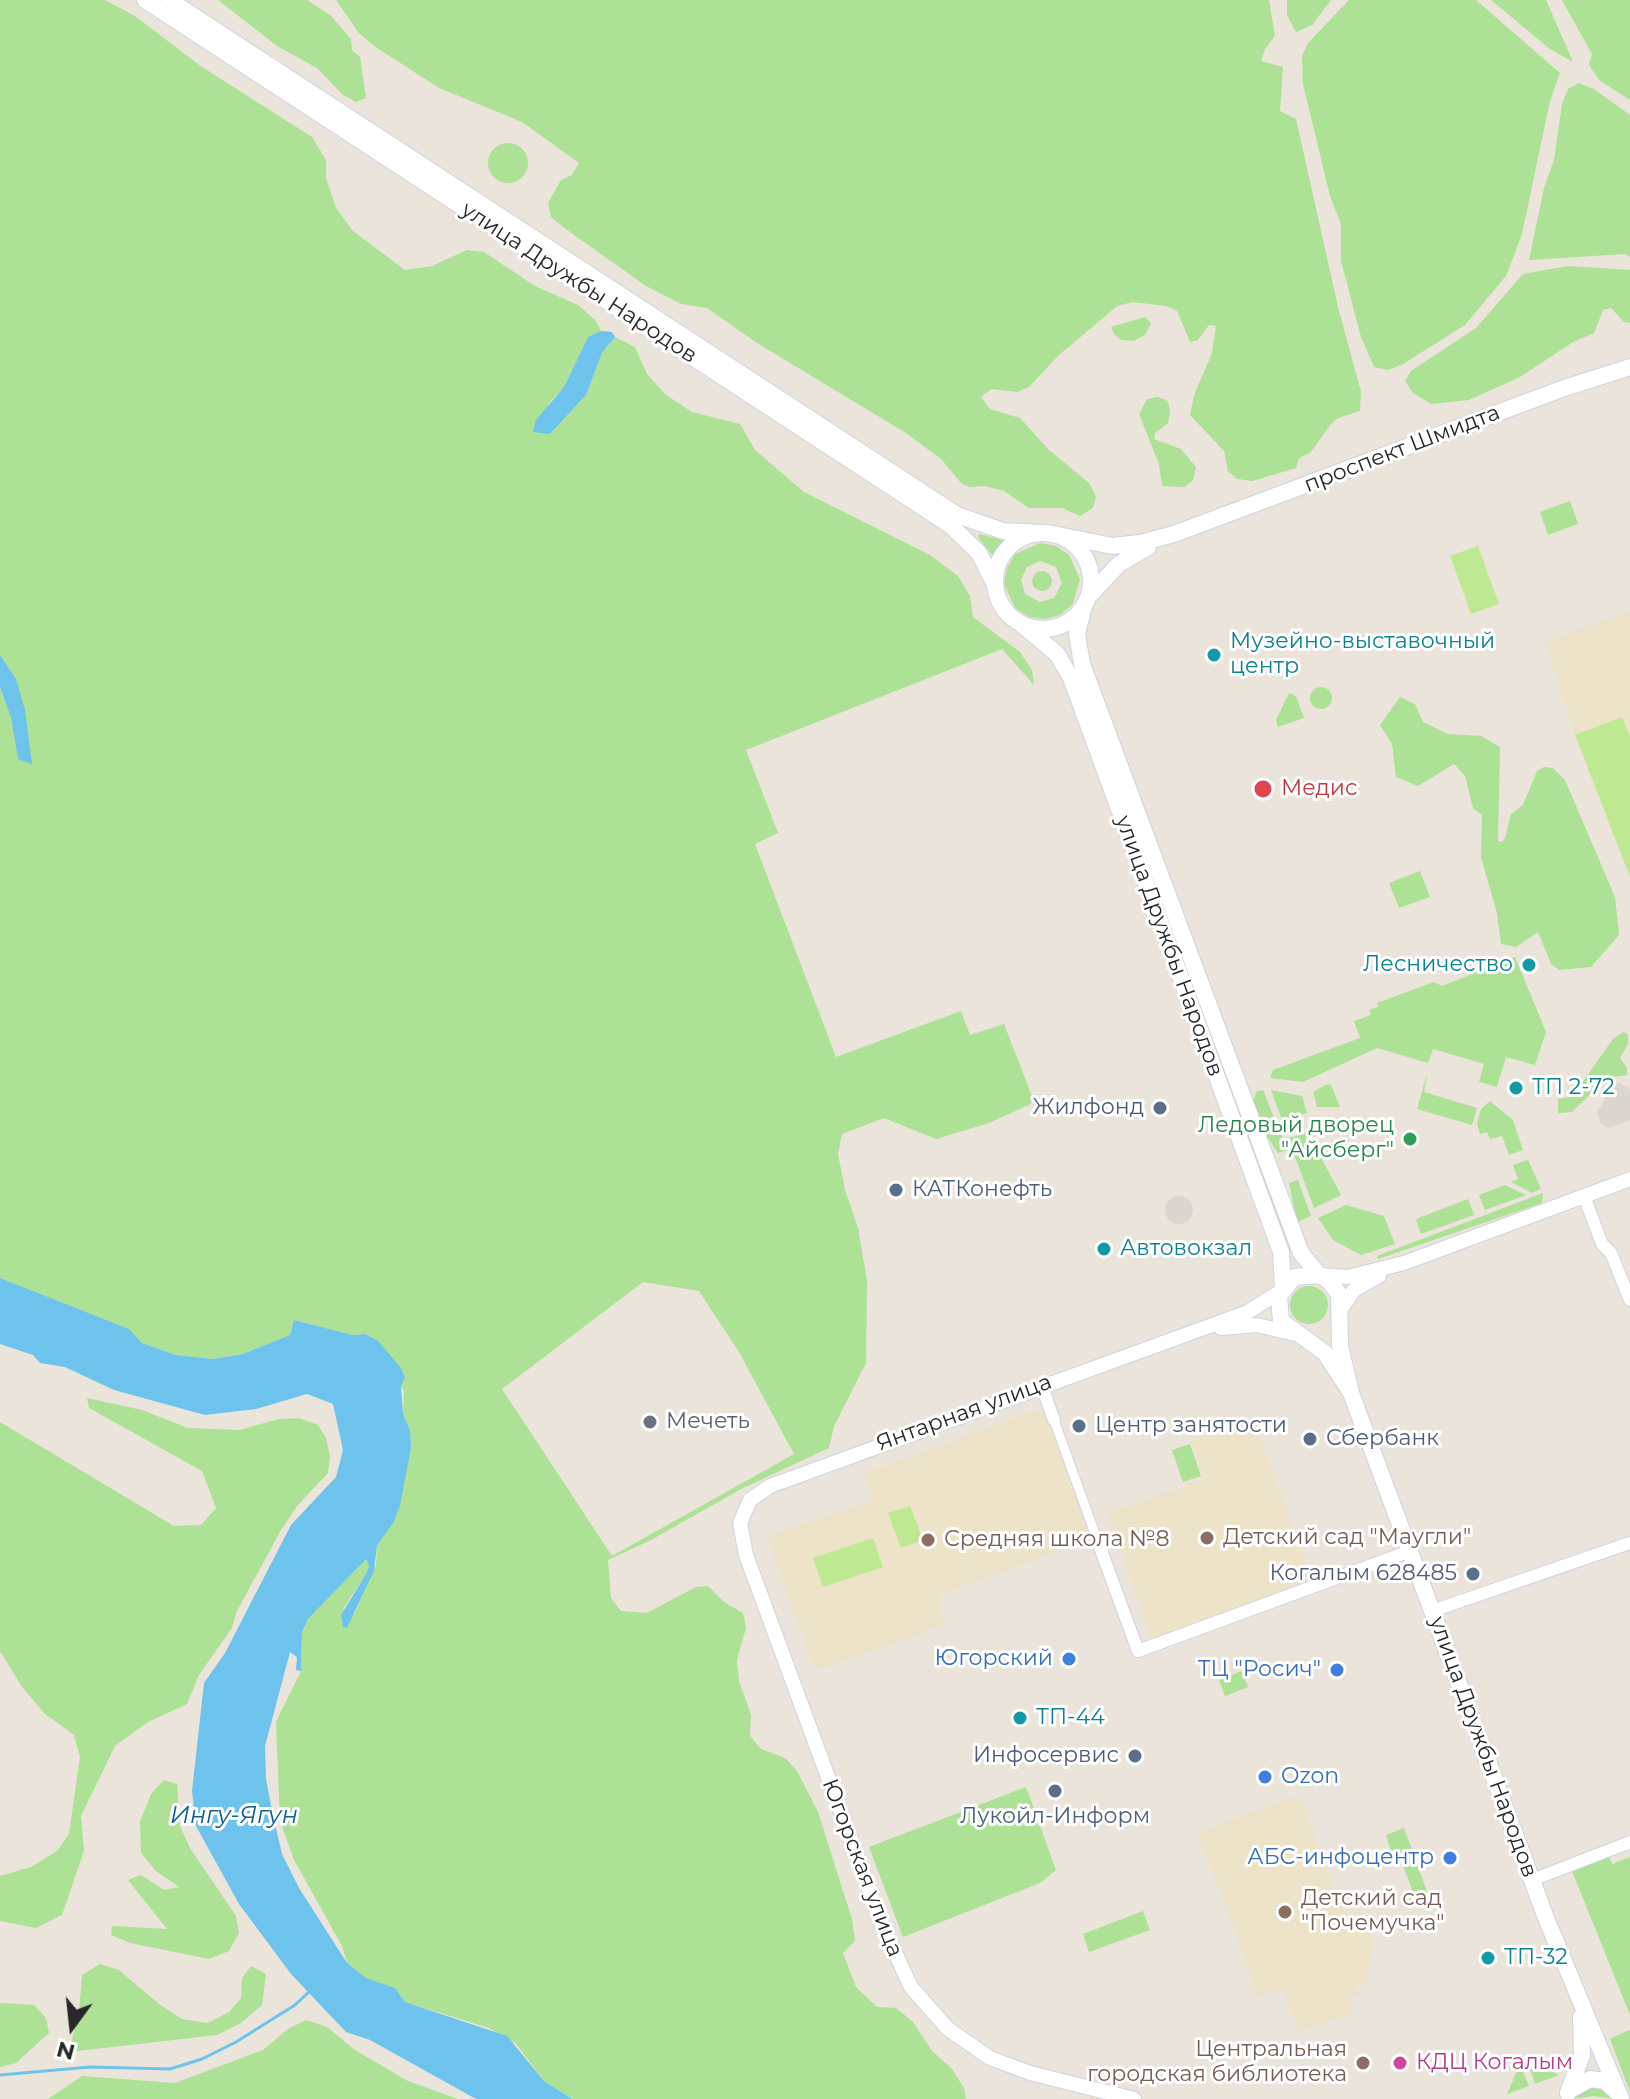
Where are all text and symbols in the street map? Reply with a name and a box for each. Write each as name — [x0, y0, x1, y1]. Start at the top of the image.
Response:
street label: улица Дружбы Народов — [456, 197, 702, 369]
street label: проспект Шмидта — [1300, 399, 1504, 499]
place label: Музейно-выставочный центр — [1230, 629, 1495, 680]
marker: Музейно-выставочный центр — [1205, 646, 1223, 664]
place label: Медис — [1281, 776, 1357, 802]
marker: Медис — [1252, 778, 1274, 800]
street label: улица Дружбы Народов — [1109, 812, 1229, 1080]
place label: Лесничество — [1363, 952, 1513, 978]
marker: Лесничество — [1520, 956, 1538, 974]
place label: ТП 2-72 — [1532, 1075, 1615, 1101]
marker: ТП 2-72 — [1507, 1079, 1525, 1097]
place label: Жилфонд — [1033, 1095, 1144, 1121]
marker: Жилфонд — [1151, 1099, 1169, 1117]
place label: Ледовый дворец "Айсберг" — [1198, 1113, 1394, 1164]
marker: Ледовый дворец "Айсберг" — [1401, 1130, 1419, 1148]
place label: КАТКонефть — [912, 1177, 1052, 1203]
marker: КАТКонефть — [887, 1181, 905, 1199]
place label: Автовокзал — [1120, 1236, 1252, 1262]
marker: Автовокзал — [1095, 1240, 1113, 1258]
street label: Янтарная улица — [873, 1369, 1055, 1457]
place label: Мечеть — [666, 1409, 750, 1435]
marker: Мечеть — [641, 1413, 659, 1431]
place label: Центр занятости — [1095, 1413, 1287, 1439]
marker: Центр занятости — [1070, 1417, 1088, 1435]
place label: Сбербанк — [1326, 1426, 1439, 1452]
marker: Сбербанк — [1301, 1430, 1319, 1448]
place label: Детский сад "Маугли" — [1223, 1525, 1471, 1551]
place label: Средняя школа №8 — [944, 1527, 1169, 1553]
marker: Детский сад "Маугли" — [1198, 1529, 1216, 1547]
marker: Средняя школа №8 — [919, 1531, 937, 1549]
place label: Когалым 628485 — [1269, 1561, 1457, 1587]
marker: Когалым 628485 — [1464, 1565, 1482, 1583]
street label: улица Дружбы Народов — [1423, 1613, 1543, 1881]
place label: Югорский — [935, 1646, 1053, 1672]
marker: Югорский — [1060, 1650, 1078, 1668]
place label: ТЦ "Росич" — [1198, 1657, 1321, 1683]
marker: ТЦ "Росич" — [1328, 1661, 1346, 1679]
place label: ТП-44 — [1036, 1705, 1105, 1731]
marker: ТП-44 — [1011, 1709, 1029, 1727]
place label: Инфосервис — [973, 1743, 1119, 1769]
marker: Инфосервис — [1126, 1747, 1144, 1765]
place label: Ozon — [1281, 1764, 1339, 1790]
marker: Ozon — [1256, 1768, 1274, 1786]
street label: Югорская улица — [816, 1775, 908, 1961]
marker: Лукойл-Информ — [1046, 1782, 1064, 1800]
water label: Ингу-Ягун — [170, 1802, 298, 1830]
place label: Лукойл-Информ — [960, 1804, 1150, 1830]
place label: АБС-инфоцентр — [1247, 1845, 1434, 1871]
marker: АБС-инфоцентр — [1441, 1849, 1459, 1867]
place label: Детский сад "Почемучка" — [1301, 1886, 1445, 1938]
marker: Детский сад "Почемучка" — [1276, 1903, 1294, 1921]
place label: ТП-32 — [1504, 1945, 1568, 1971]
marker: ТП-32 — [1479, 1949, 1497, 1967]
north arrow — [32, 1987, 112, 2067]
text: N — [54, 2035, 78, 2066]
place label: Центральная городская библиотека — [1087, 2037, 1347, 2088]
place label: КДЦ Когалым — [1416, 2050, 1573, 2076]
marker: Центральная городская библиотека — [1354, 2054, 1372, 2072]
marker: КДЦ Когалым — [1391, 2054, 1409, 2072]

